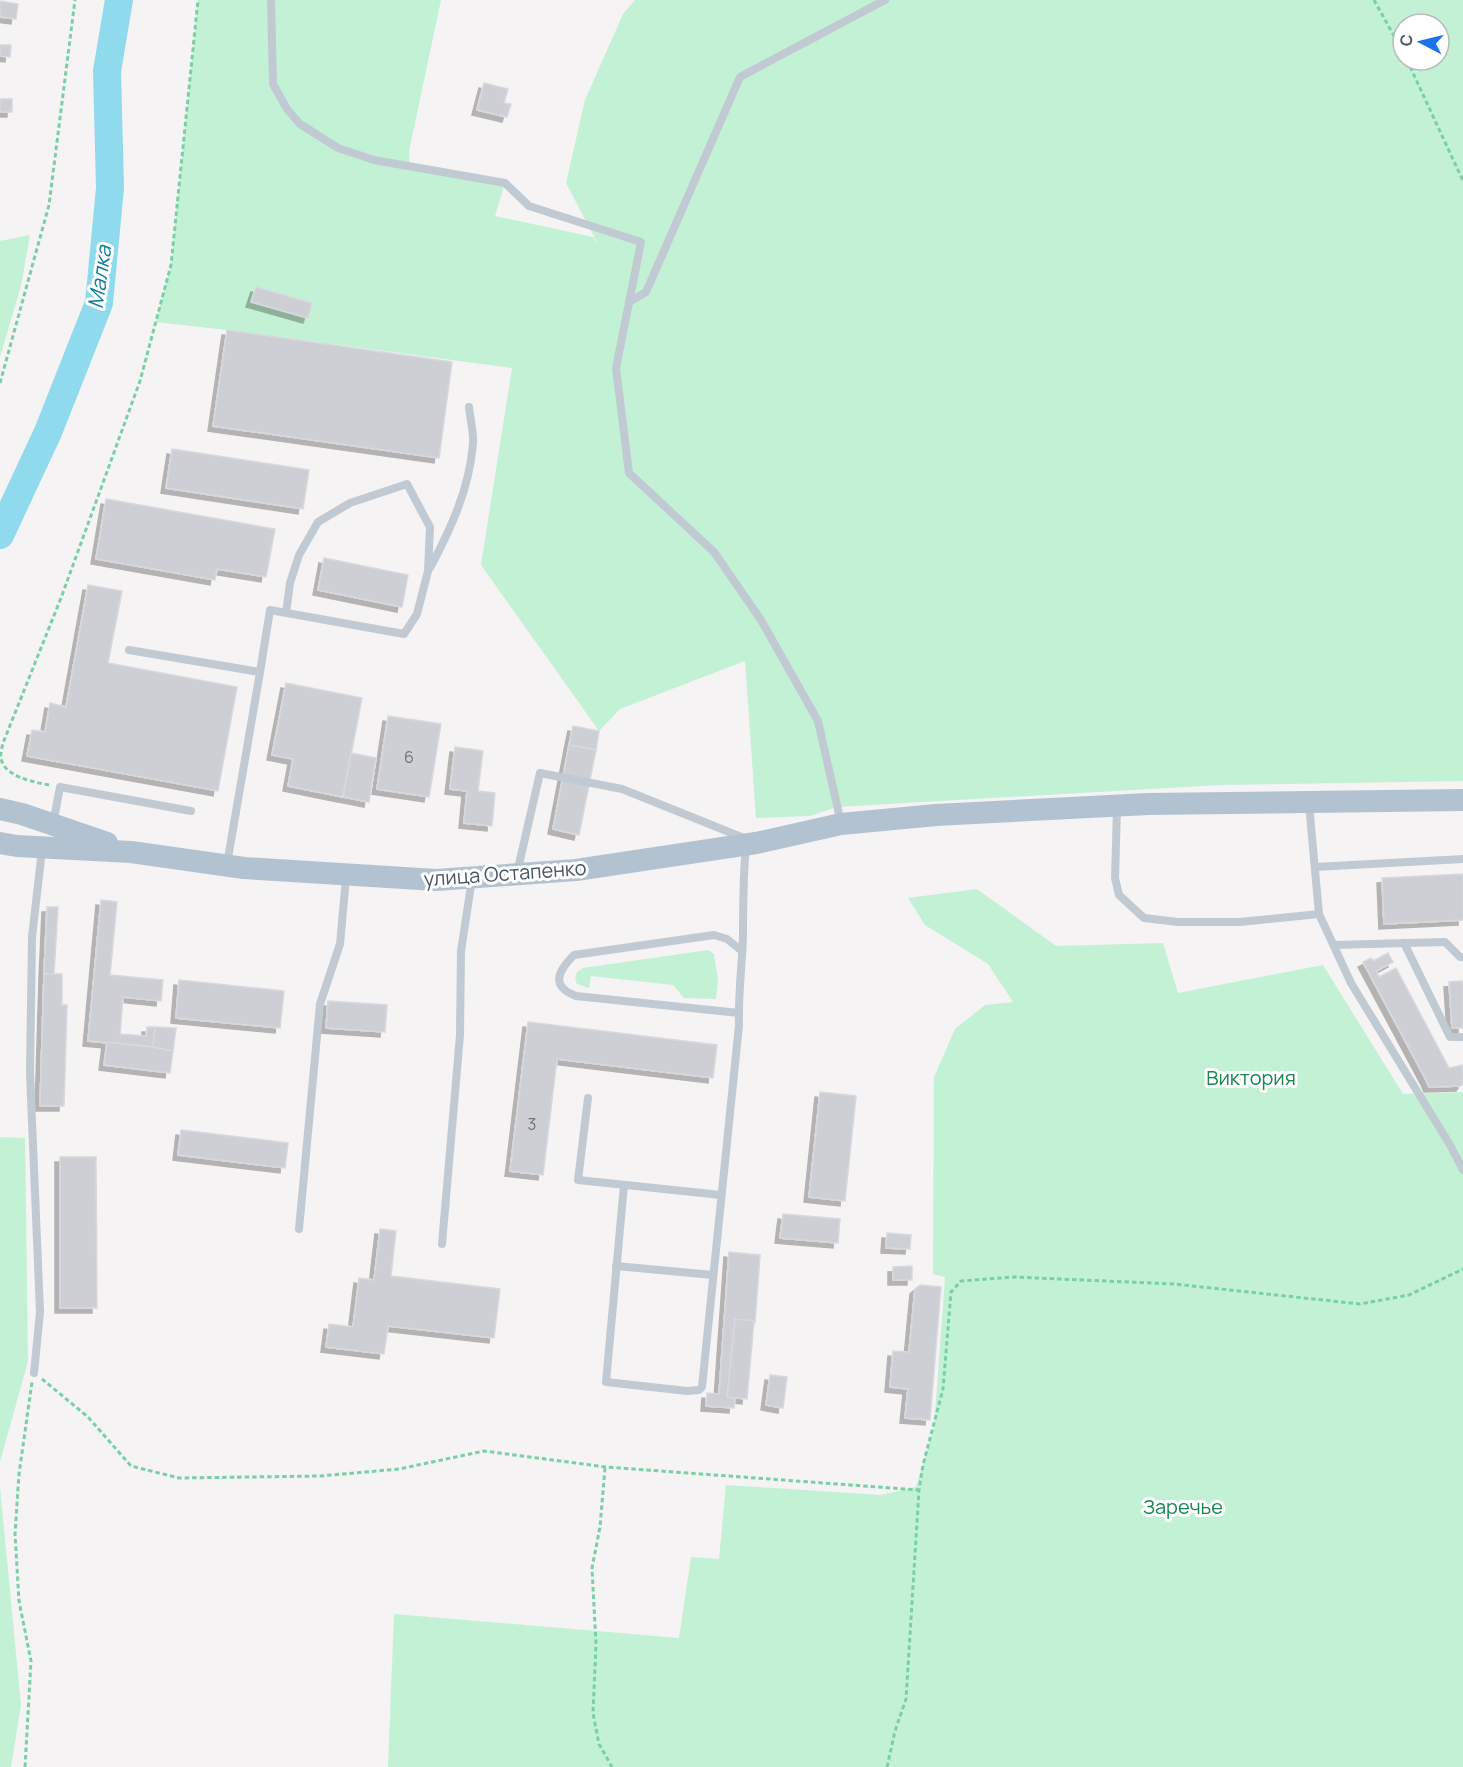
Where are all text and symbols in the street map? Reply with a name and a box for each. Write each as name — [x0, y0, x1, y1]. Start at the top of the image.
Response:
north arrow — [1391, 12, 1451, 72]
text: С — [1394, 33, 1418, 47]
water label: Малка — [81, 242, 117, 310]
house number: 6 — [404, 746, 414, 768]
street label: улица Остапенко — [423, 854, 587, 892]
park label: Виктория — [1206, 1064, 1296, 1091]
house number: 3 — [528, 1113, 536, 1135]
park label: Заречье — [1143, 1493, 1223, 1520]

